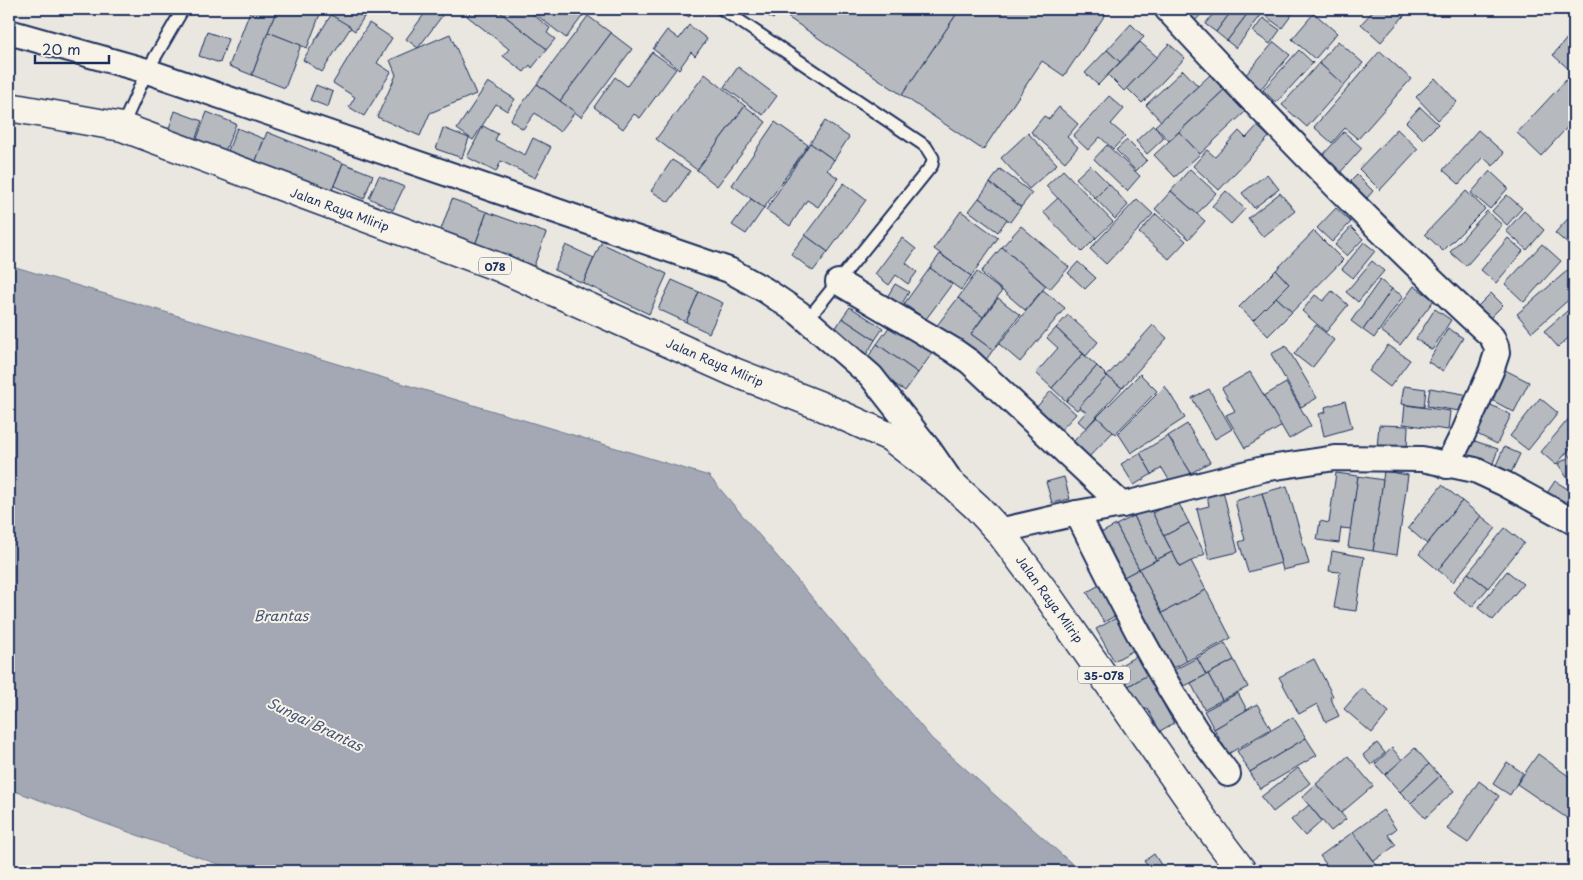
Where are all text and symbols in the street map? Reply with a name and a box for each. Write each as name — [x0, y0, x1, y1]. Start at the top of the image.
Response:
scale bar — [35, 32, 109, 64]
text: 20 m — [42, 37, 81, 60]
street label: Jalan Raya Mlirip — [288, 183, 392, 235]
road number: 078 — [479, 258, 511, 274]
street label: Jalan Raya Mlirip — [664, 333, 766, 391]
street label: Jalan Raya Mlirip — [1012, 552, 1088, 646]
water label: Brantas — [254, 605, 310, 626]
road number: 35-078 — [1078, 666, 1130, 684]
water label: Sungai Brantas — [264, 692, 367, 757]

